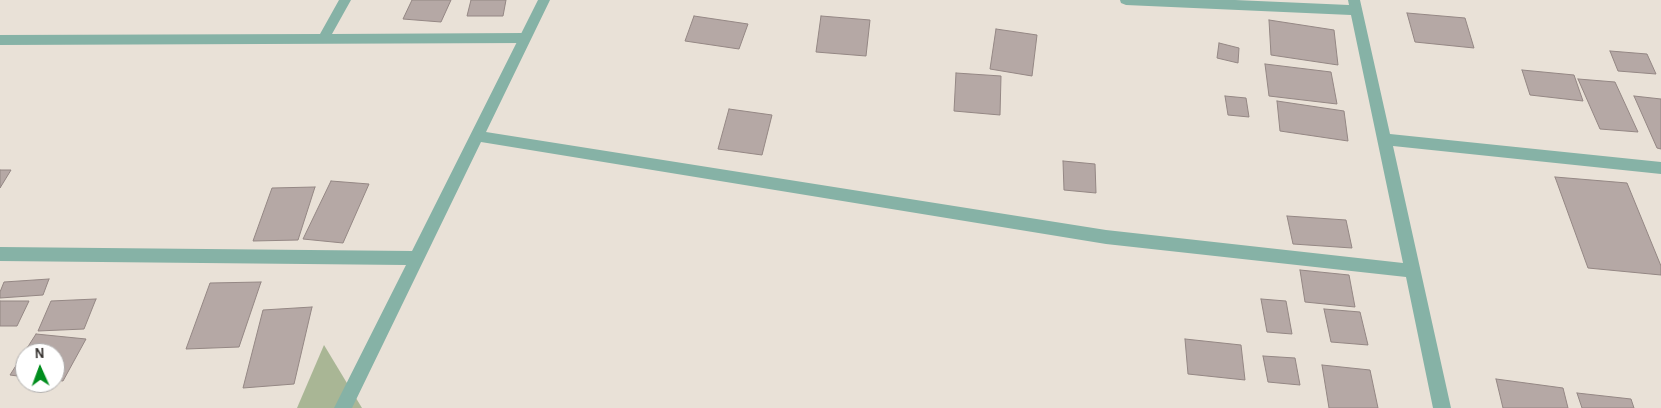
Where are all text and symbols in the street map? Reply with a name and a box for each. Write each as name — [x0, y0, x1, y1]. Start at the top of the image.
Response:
north arrow — [15, 343, 65, 393]
text: N — [34, 347, 45, 361]

